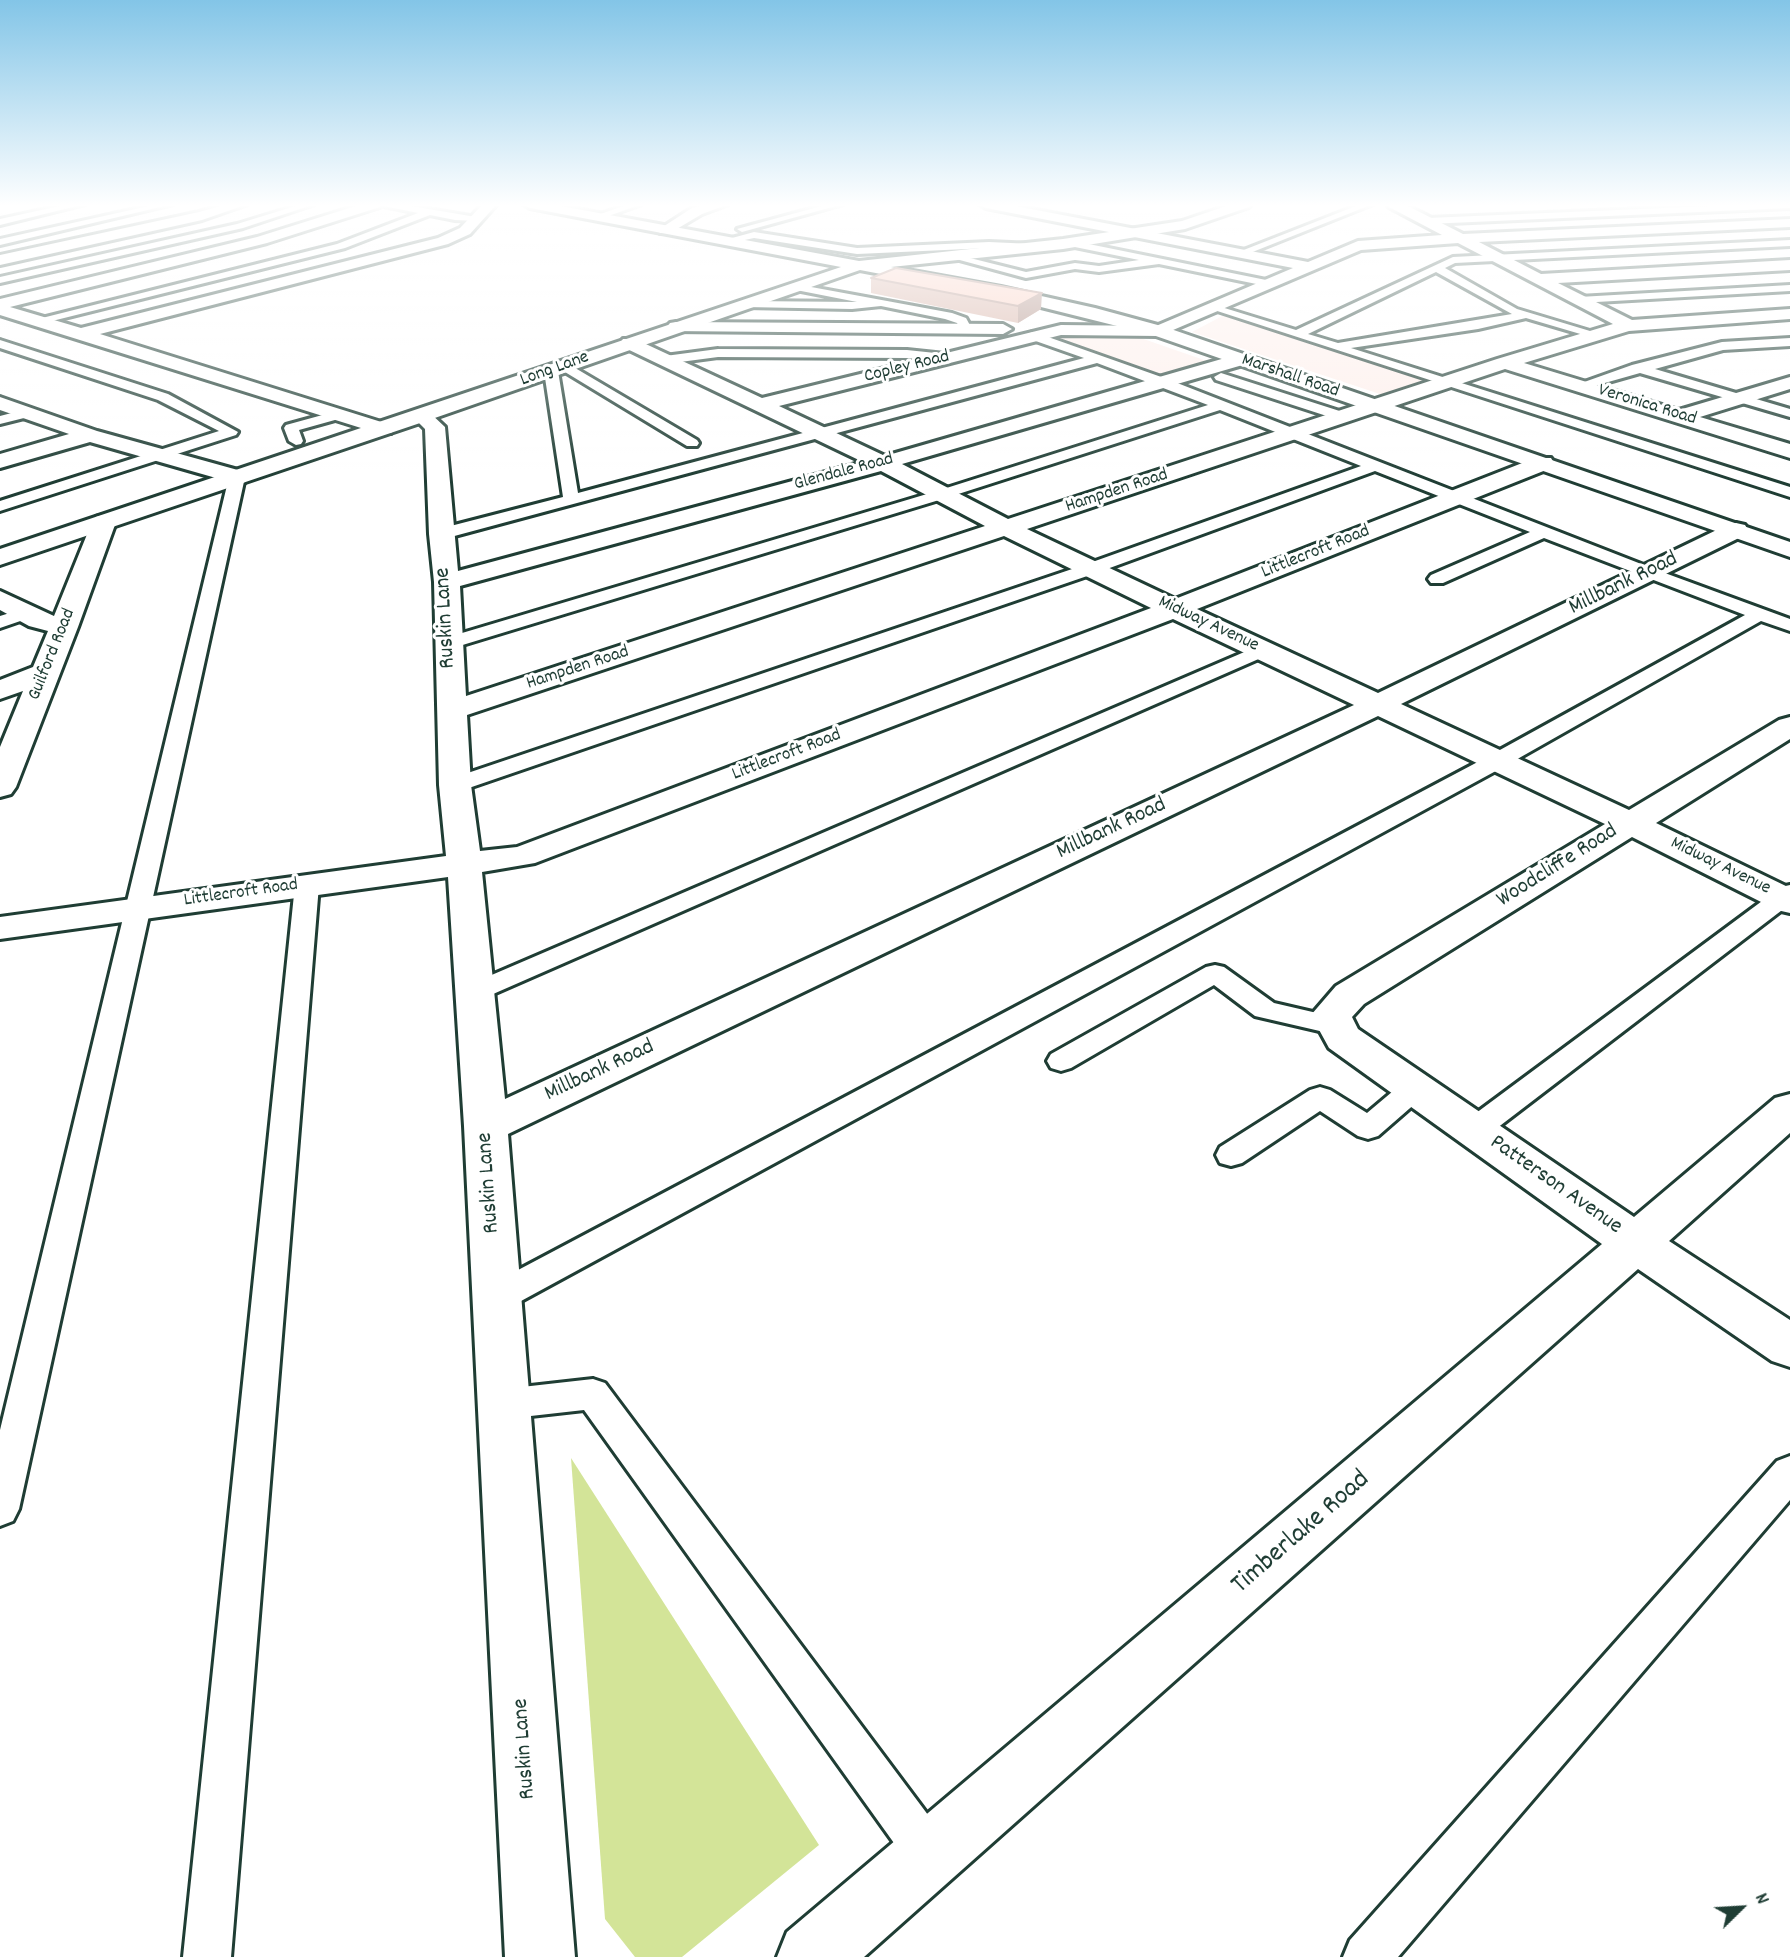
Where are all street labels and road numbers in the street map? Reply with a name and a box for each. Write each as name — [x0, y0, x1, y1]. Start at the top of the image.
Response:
street label: Copley Road — [862, 346, 952, 390]
street label: Long Lane — [518, 347, 592, 393]
street label: Marshall Road — [1238, 350, 1342, 404]
street label: Veronica Road — [1595, 380, 1699, 432]
street label: Glendale Road — [792, 449, 896, 497]
street label: Hampden Road — [1063, 465, 1171, 519]
street label: Littlecroft Road — [1258, 521, 1374, 585]
street label: Millbank Road — [1565, 547, 1683, 623]
street label: Ruskin Lane — [431, 567, 463, 669]
street label: Midway Avenue — [1154, 592, 1262, 658]
street label: Guilford Road — [24, 606, 82, 704]
street label: Hampden Road — [524, 642, 632, 696]
street label: Littlecroft Road — [729, 725, 845, 787]
street label: Millbank Road — [1053, 793, 1171, 867]
street label: Woodcliffe Road — [1492, 819, 1624, 915]
street label: Midway Avenue — [1666, 833, 1774, 901]
street label: Littlecroft Road — [183, 875, 299, 913]
street label: Millbank Road — [541, 1035, 659, 1109]
street label: Patterson Avenue — [1483, 1130, 1627, 1242]
street label: Ruskin Lane — [473, 1132, 507, 1234]
street label: Timberlake Road — [1226, 1465, 1378, 1603]
street label: Ruskin Lane — [509, 1698, 543, 1800]

